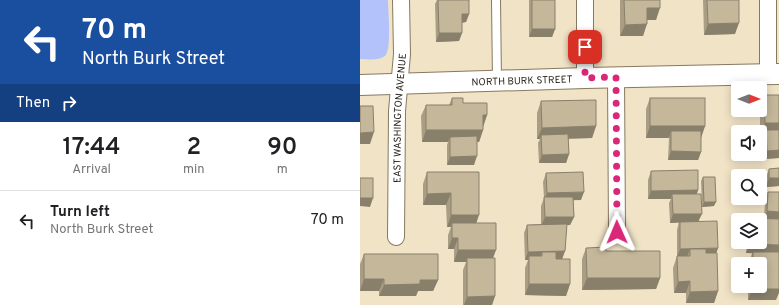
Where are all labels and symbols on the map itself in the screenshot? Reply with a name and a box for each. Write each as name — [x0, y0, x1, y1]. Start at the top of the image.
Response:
pin — [568, 30, 602, 64]
street label: EAST WASHINGTON AVENUE — [391, 53, 410, 183]
street label: NORTH BURK STREET — [471, 73, 573, 90]
north arrow — [731, 81, 767, 117]
position arrow — [596, 211, 638, 253]

